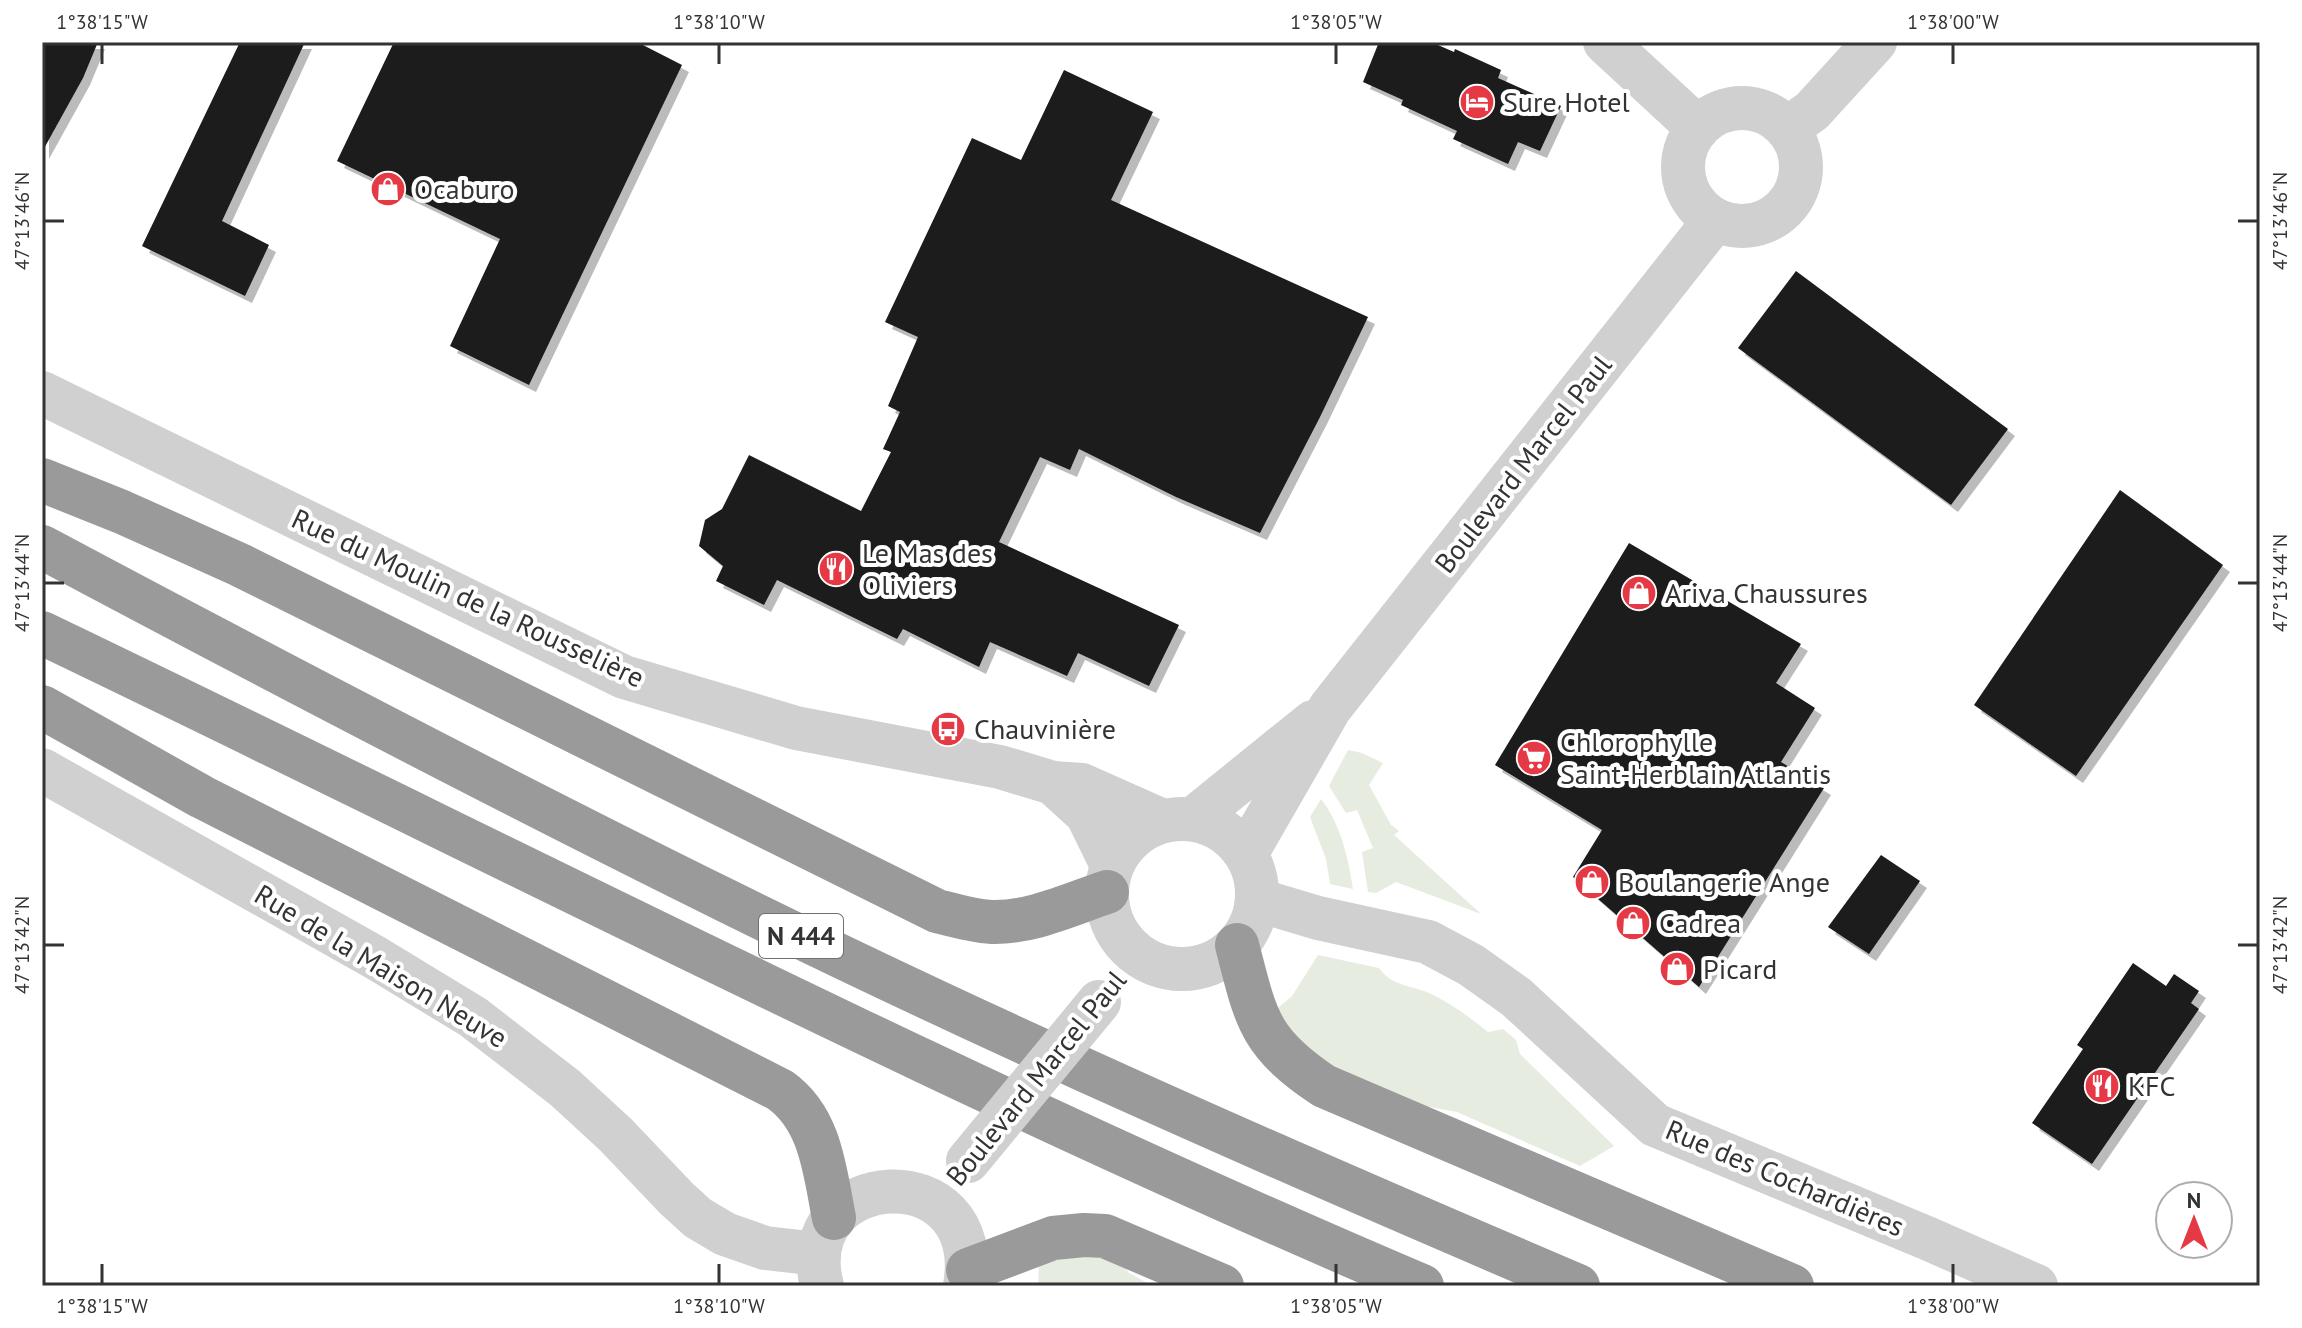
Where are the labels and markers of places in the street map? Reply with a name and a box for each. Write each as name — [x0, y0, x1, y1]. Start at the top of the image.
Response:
hotel icon: Sure Hotel — [1458, 83, 1496, 121]
place label: Sure Hotel — [1503, 83, 1630, 120]
shop icon: Ocaburo — [369, 170, 407, 208]
place label: Ocaburo — [414, 170, 514, 207]
place label: Le Mas des Oliviers — [862, 534, 993, 603]
restaurant icon: Le Mas des Oliviers — [817, 550, 855, 588]
shop icon: Ariva Chaussures — [1620, 574, 1658, 612]
place label: Ariva Chaussures — [1665, 574, 1868, 611]
bus stop icon: Chauvinière — [929, 710, 967, 748]
place label: Chauvinière — [974, 710, 1116, 747]
place label: Chlorophylle Saint-Herblain Atlantis — [1560, 723, 1831, 792]
supermarket icon: Chlorophylle Saint-Herblain Atlantis — [1515, 739, 1553, 777]
shop icon: Boulangerie Ange — [1573, 863, 1611, 901]
place label: Boulangerie Ange — [1618, 863, 1830, 900]
shop icon: Cadrea — [1614, 904, 1652, 942]
place label: Cadrea — [1659, 904, 1741, 941]
shop icon: Picard — [1658, 950, 1696, 988]
place label: Picard — [1703, 950, 1777, 987]
restaurant icon: KFC — [2083, 1067, 2121, 1105]
place label: KFC — [2128, 1067, 2176, 1104]

